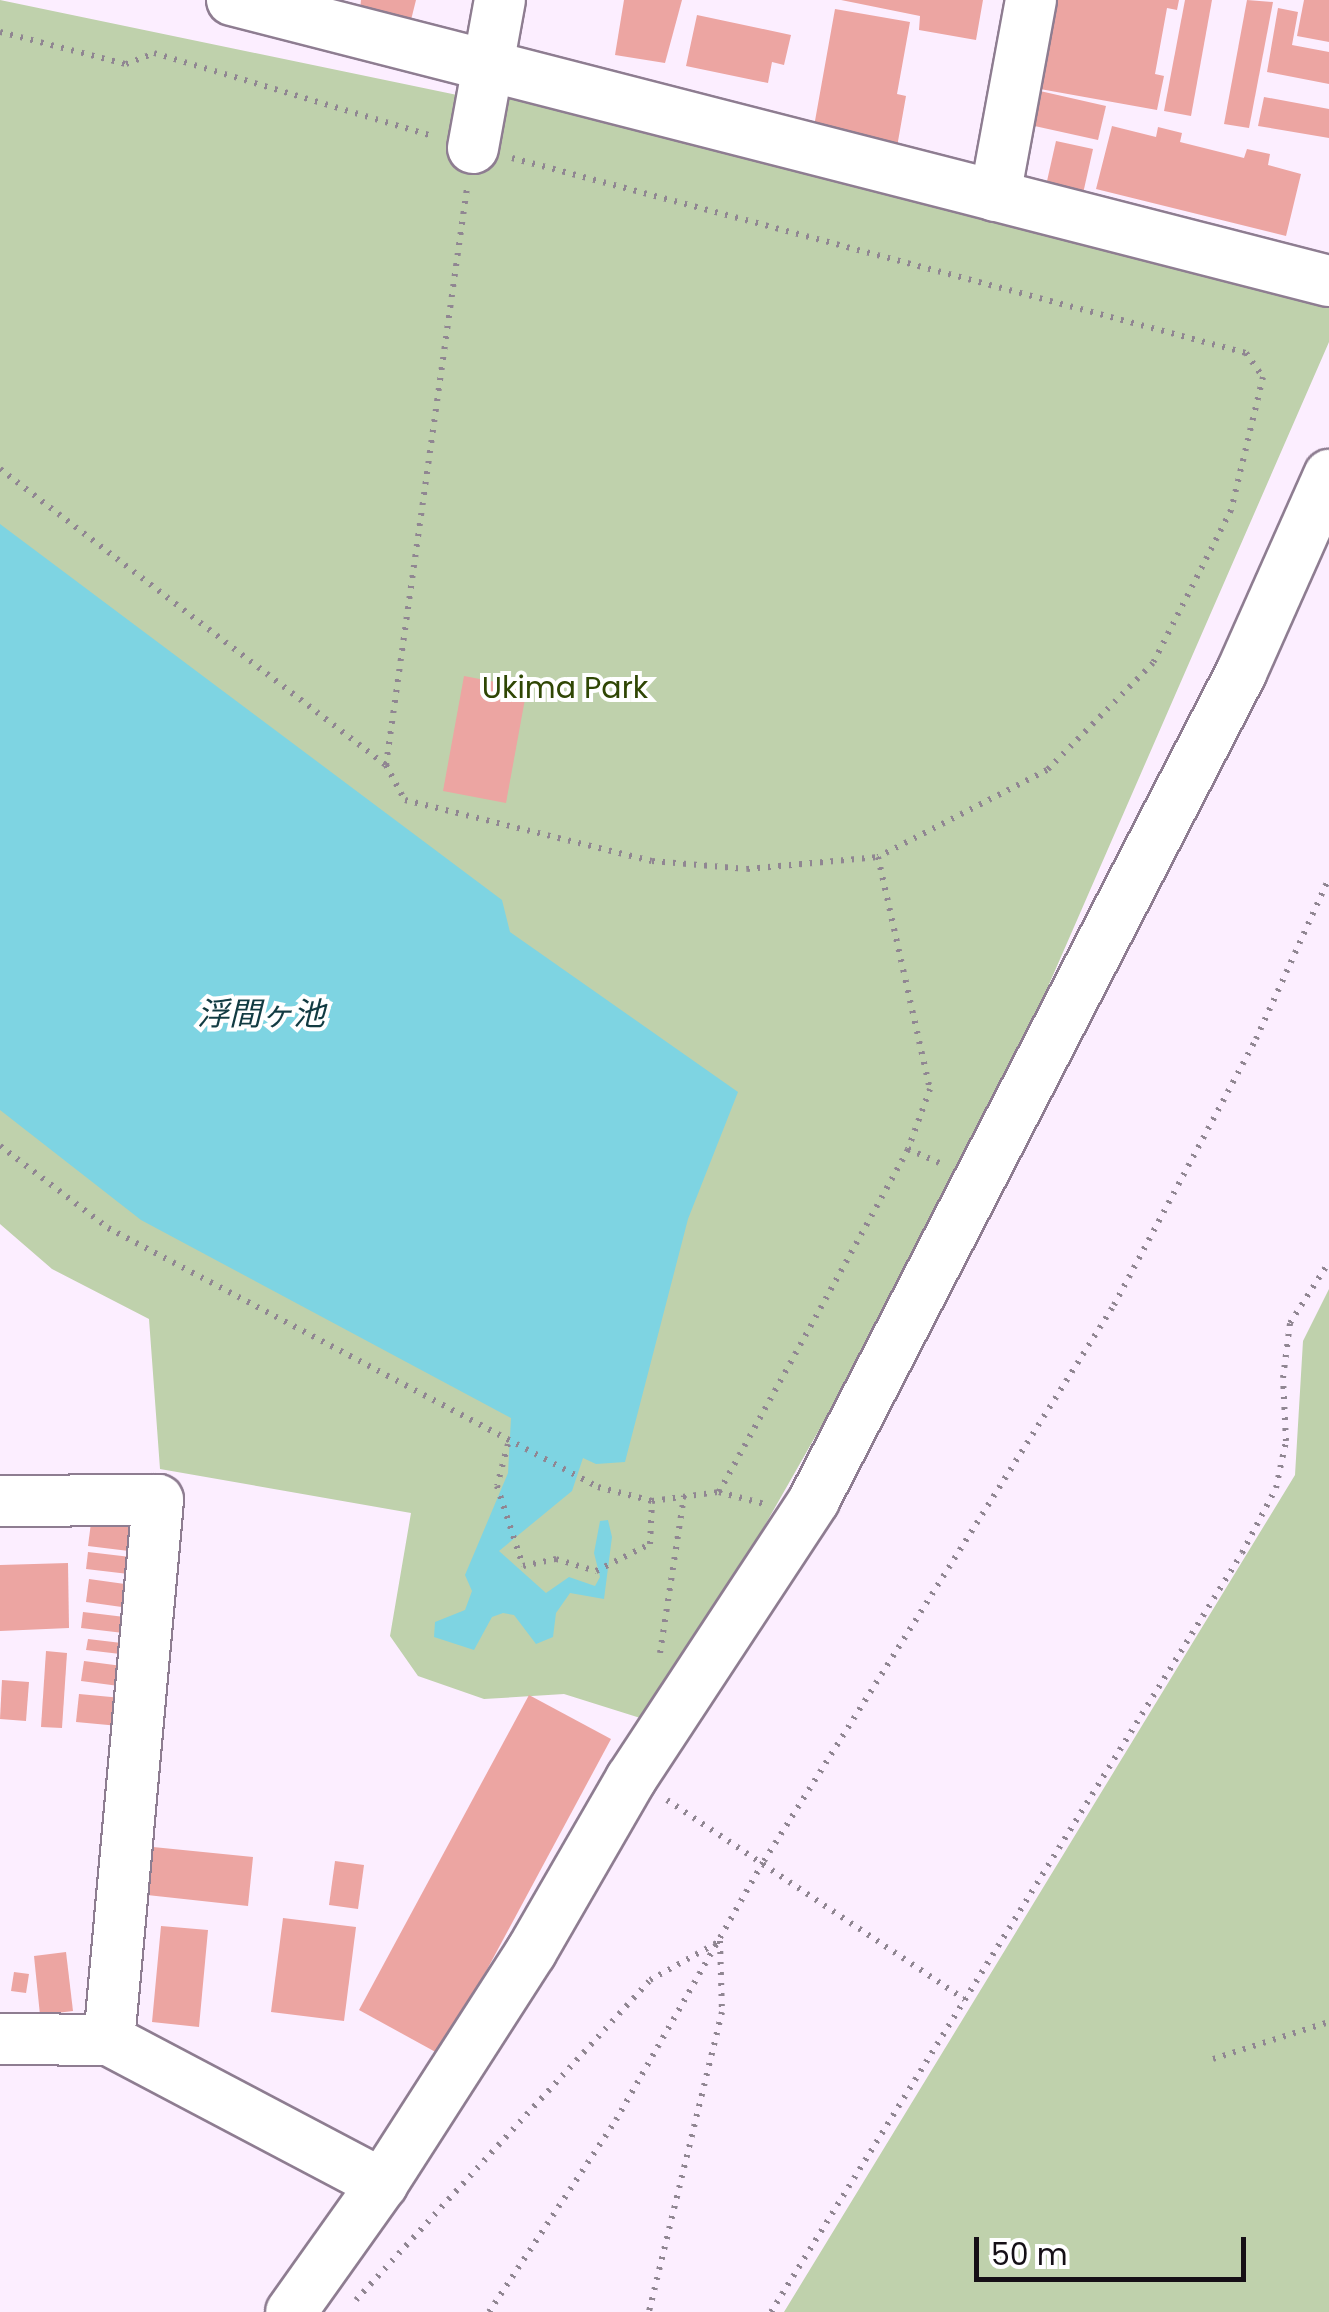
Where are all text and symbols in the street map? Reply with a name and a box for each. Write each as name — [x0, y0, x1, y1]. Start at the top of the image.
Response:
park label: Ukima Park — [482, 670, 648, 706]
water label: 浮間ヶ池 — [197, 995, 325, 1033]
scale bar — [979, 2217, 1252, 2279]
text: 50 m — [991, 2233, 1068, 2276]

